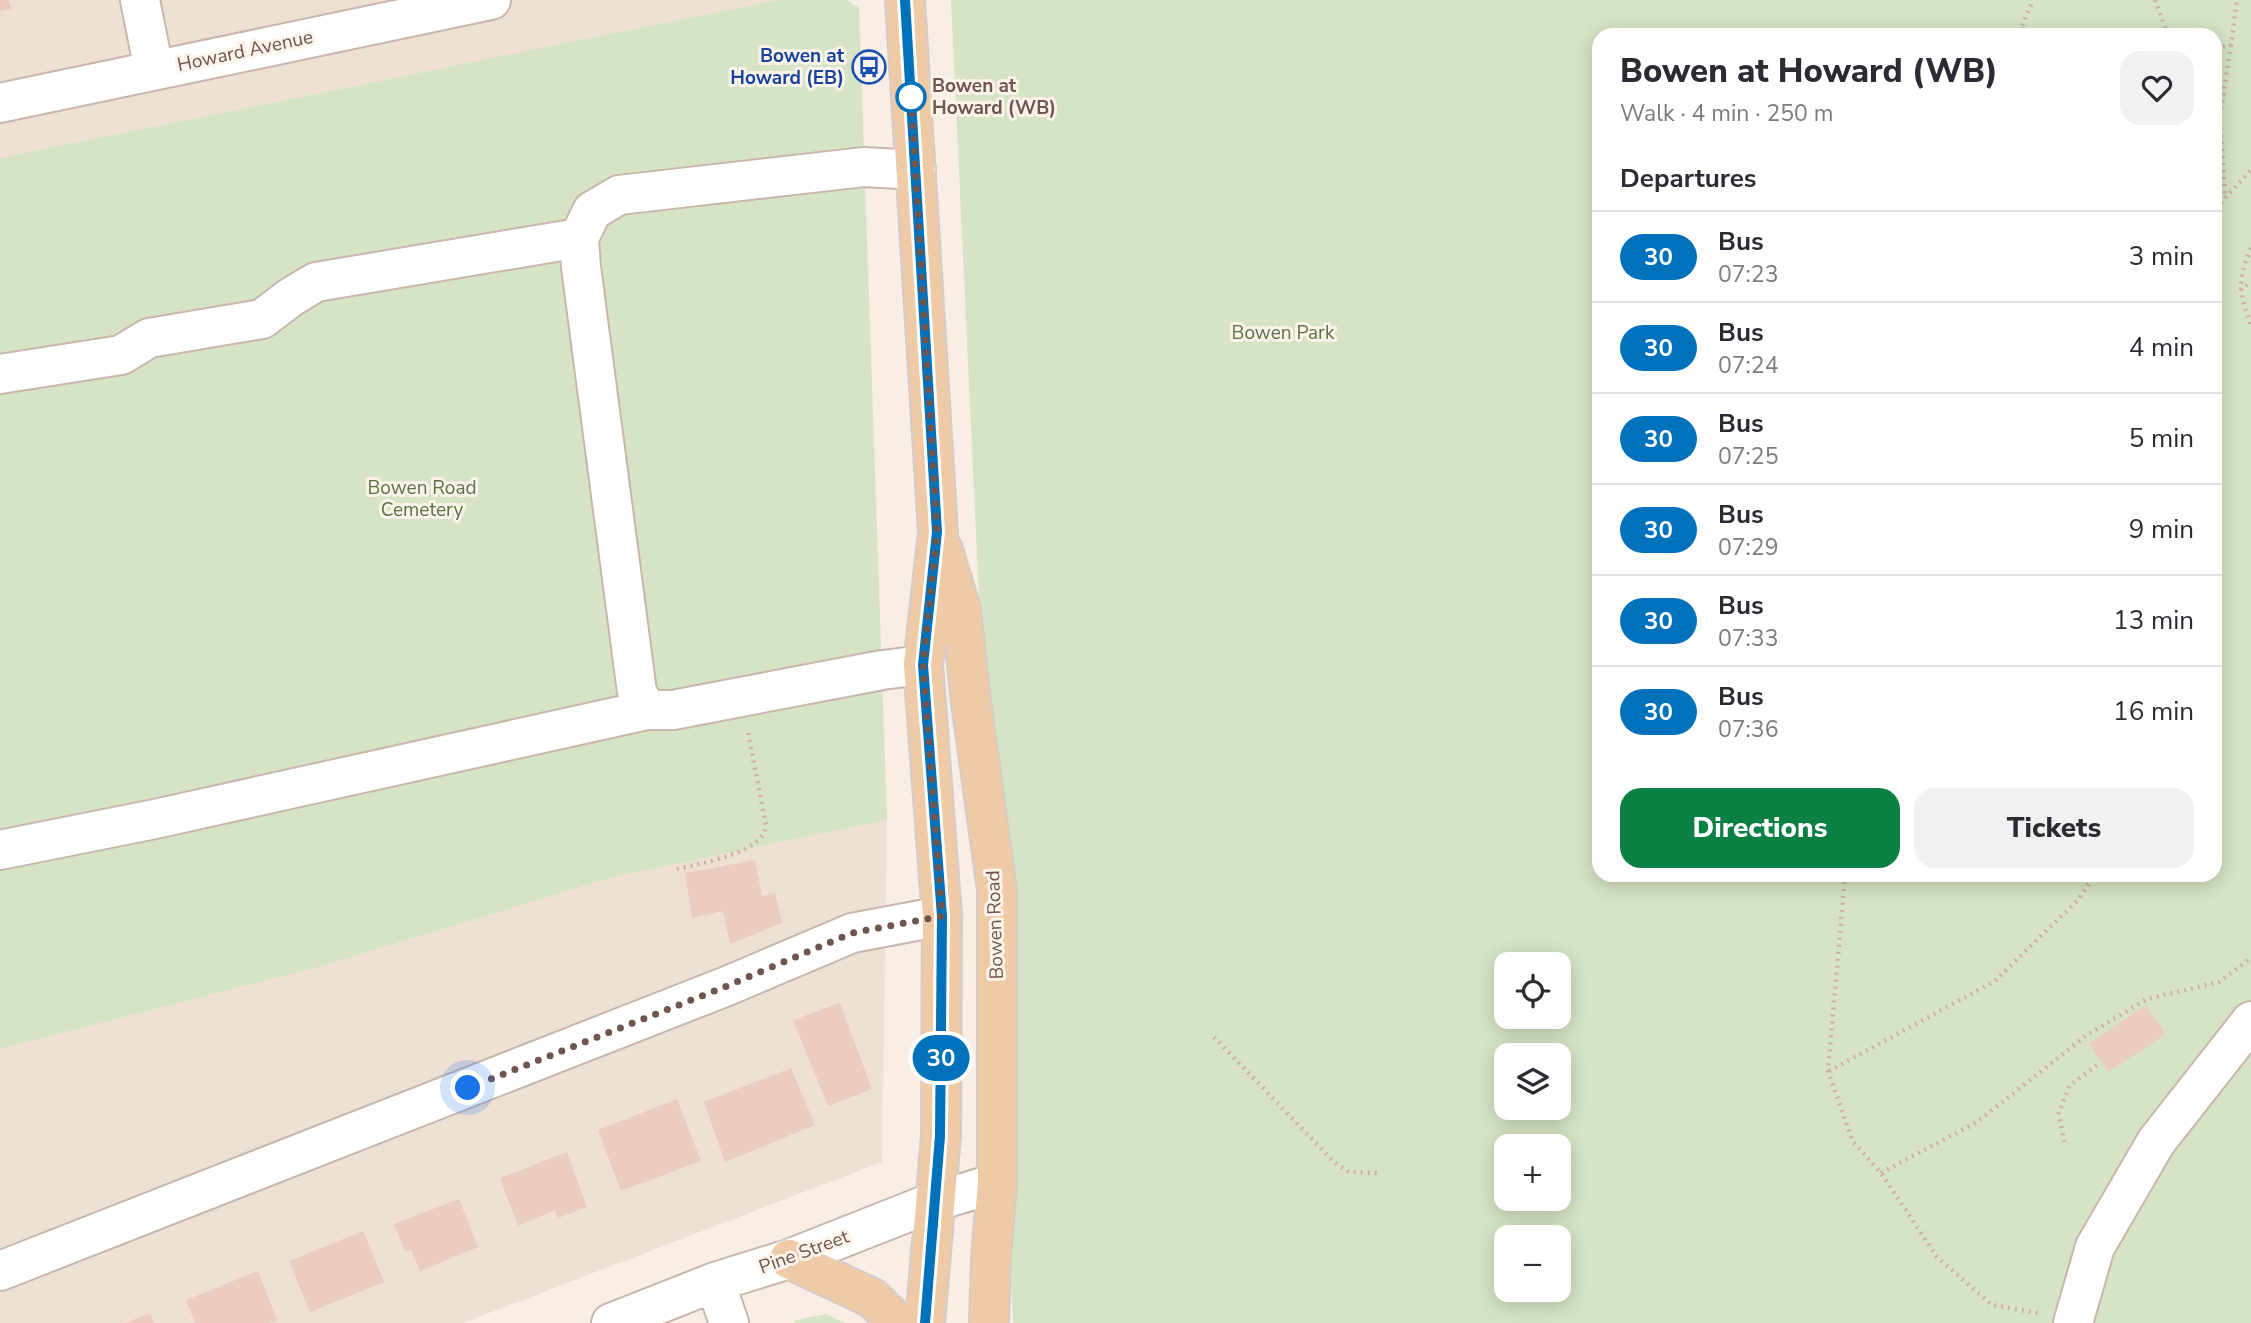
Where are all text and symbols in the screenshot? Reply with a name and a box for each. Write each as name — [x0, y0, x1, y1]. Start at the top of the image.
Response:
street label: Howard Avenue — [175, 24, 315, 78]
place label: Bowen at Howard (EB) — [730, 43, 845, 91]
bus stop icon: Bowen at Howard (EB) — [850, 48, 888, 86]
text: Bowen at Howard (WB) — [1620, 49, 1998, 94]
button: heart — [2120, 51, 2194, 125]
place label: Bowen at Howard (WB) — [932, 73, 1056, 121]
marker: Bowen at Howard (WB) — [896, 82, 926, 112]
text: Walk · 4 min · 250 m — [1620, 98, 1833, 129]
text: Departures — [1620, 161, 1756, 196]
text: Bus — [1718, 224, 1764, 259]
text: 3 min — [2129, 239, 2194, 274]
text: 30 — [1644, 241, 1673, 273]
text: 07:23 — [1718, 259, 1778, 290]
text: Bus — [1718, 315, 1764, 350]
park label: Bowen Park — [1232, 320, 1335, 346]
text: 4 min — [2129, 330, 2194, 365]
text: 30 — [1644, 332, 1673, 364]
text: 07:24 — [1718, 350, 1778, 381]
text: Bus — [1718, 406, 1764, 441]
text: 5 min — [2129, 421, 2194, 456]
text: 30 — [1644, 423, 1673, 455]
text: 07:25 — [1718, 441, 1778, 472]
park label: Bowen Road Cemetery — [367, 475, 477, 523]
text: Bus — [1718, 497, 1764, 532]
text: 9 min — [2129, 512, 2194, 547]
text: 30 — [1644, 514, 1673, 546]
text: 07:29 — [1718, 532, 1778, 563]
text: Bus — [1718, 588, 1764, 623]
text: 13 min — [2113, 603, 2194, 638]
text: 30 — [1644, 605, 1673, 637]
text: 07:33 — [1718, 623, 1778, 654]
text: Bus — [1718, 679, 1764, 714]
text: 16 min — [2113, 694, 2194, 729]
text: 30 — [1644, 696, 1673, 728]
text: 07:36 — [1718, 714, 1778, 745]
button: Directions — [1620, 788, 1900, 868]
button: Tickets — [1914, 788, 2194, 868]
street label: Bowen Road — [980, 870, 1010, 980]
map controls — [1494, 952, 1571, 1302]
button: locate — [1494, 952, 1571, 1029]
line badge: 30 — [909, 1035, 972, 1081]
text: 30 — [927, 1042, 955, 1074]
button: layers — [1494, 1043, 1571, 1120]
your location — [450, 1070, 485, 1105]
button: + — [1494, 1134, 1571, 1211]
street label: Pine Street — [755, 1224, 853, 1280]
button: − — [1494, 1225, 1571, 1302]

